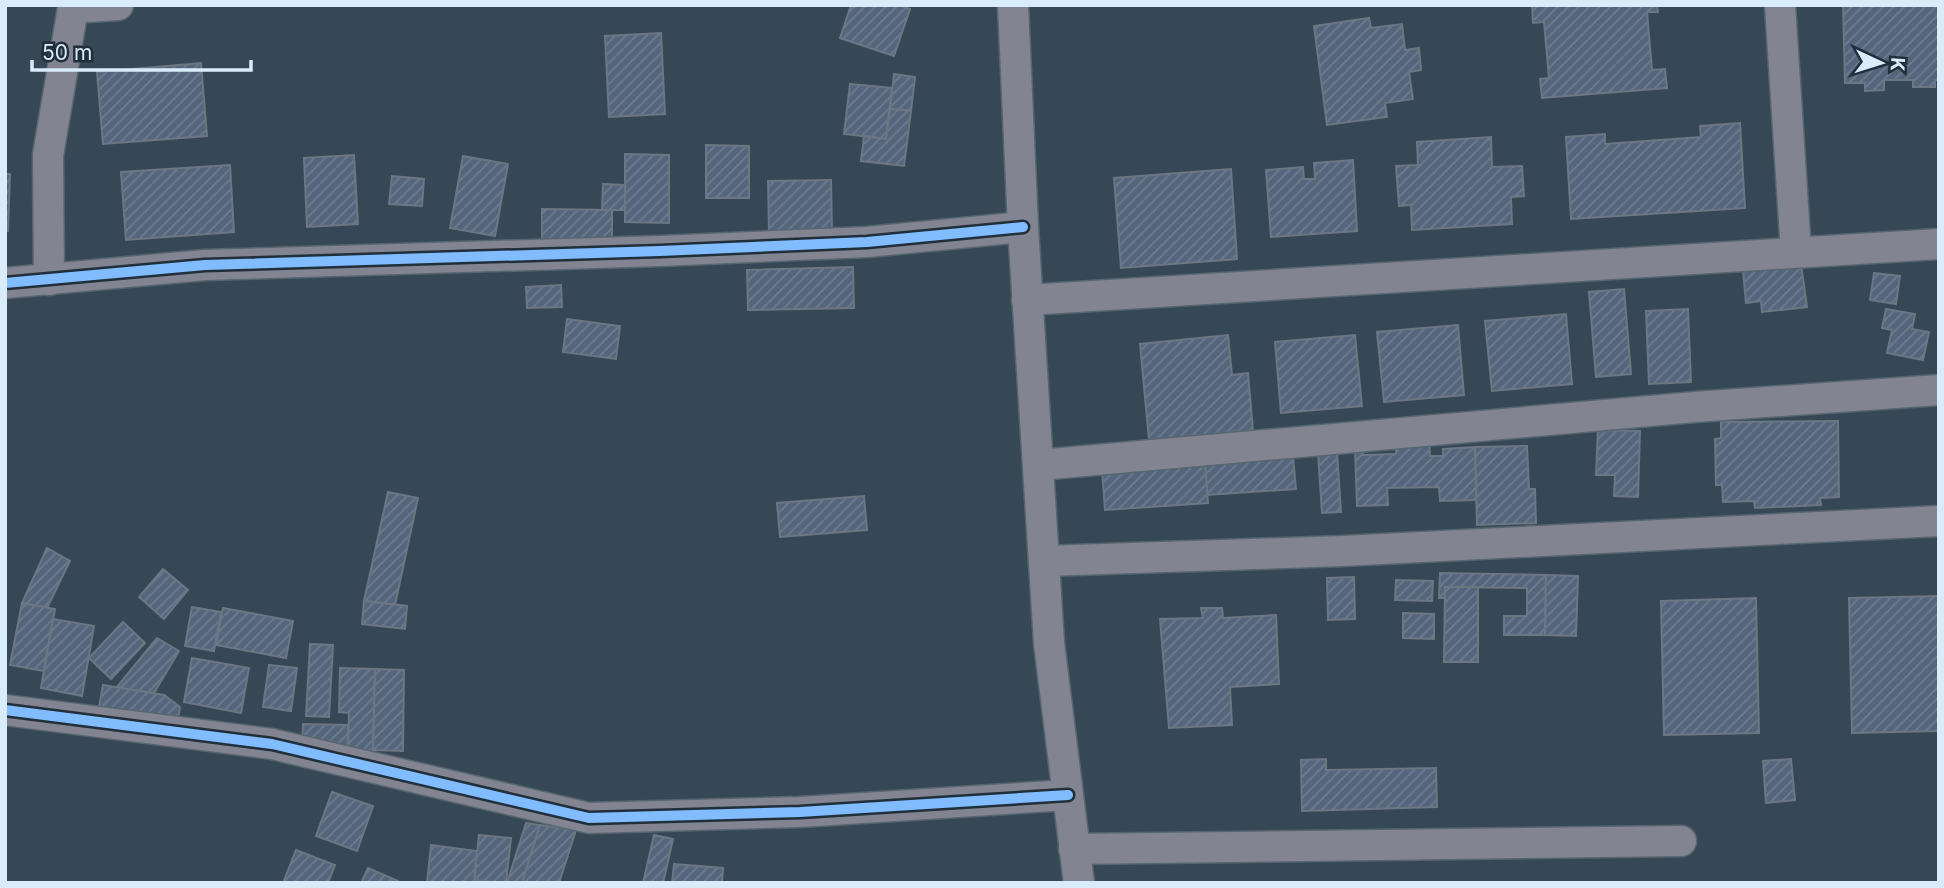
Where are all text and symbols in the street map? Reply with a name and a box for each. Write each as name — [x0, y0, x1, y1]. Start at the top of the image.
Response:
scale bar — [32, 28, 250, 72]
north arrow — [1846, 28, 1916, 98]
text: 50 m — [42, 40, 92, 65]
text: K — [1885, 57, 1909, 72]

